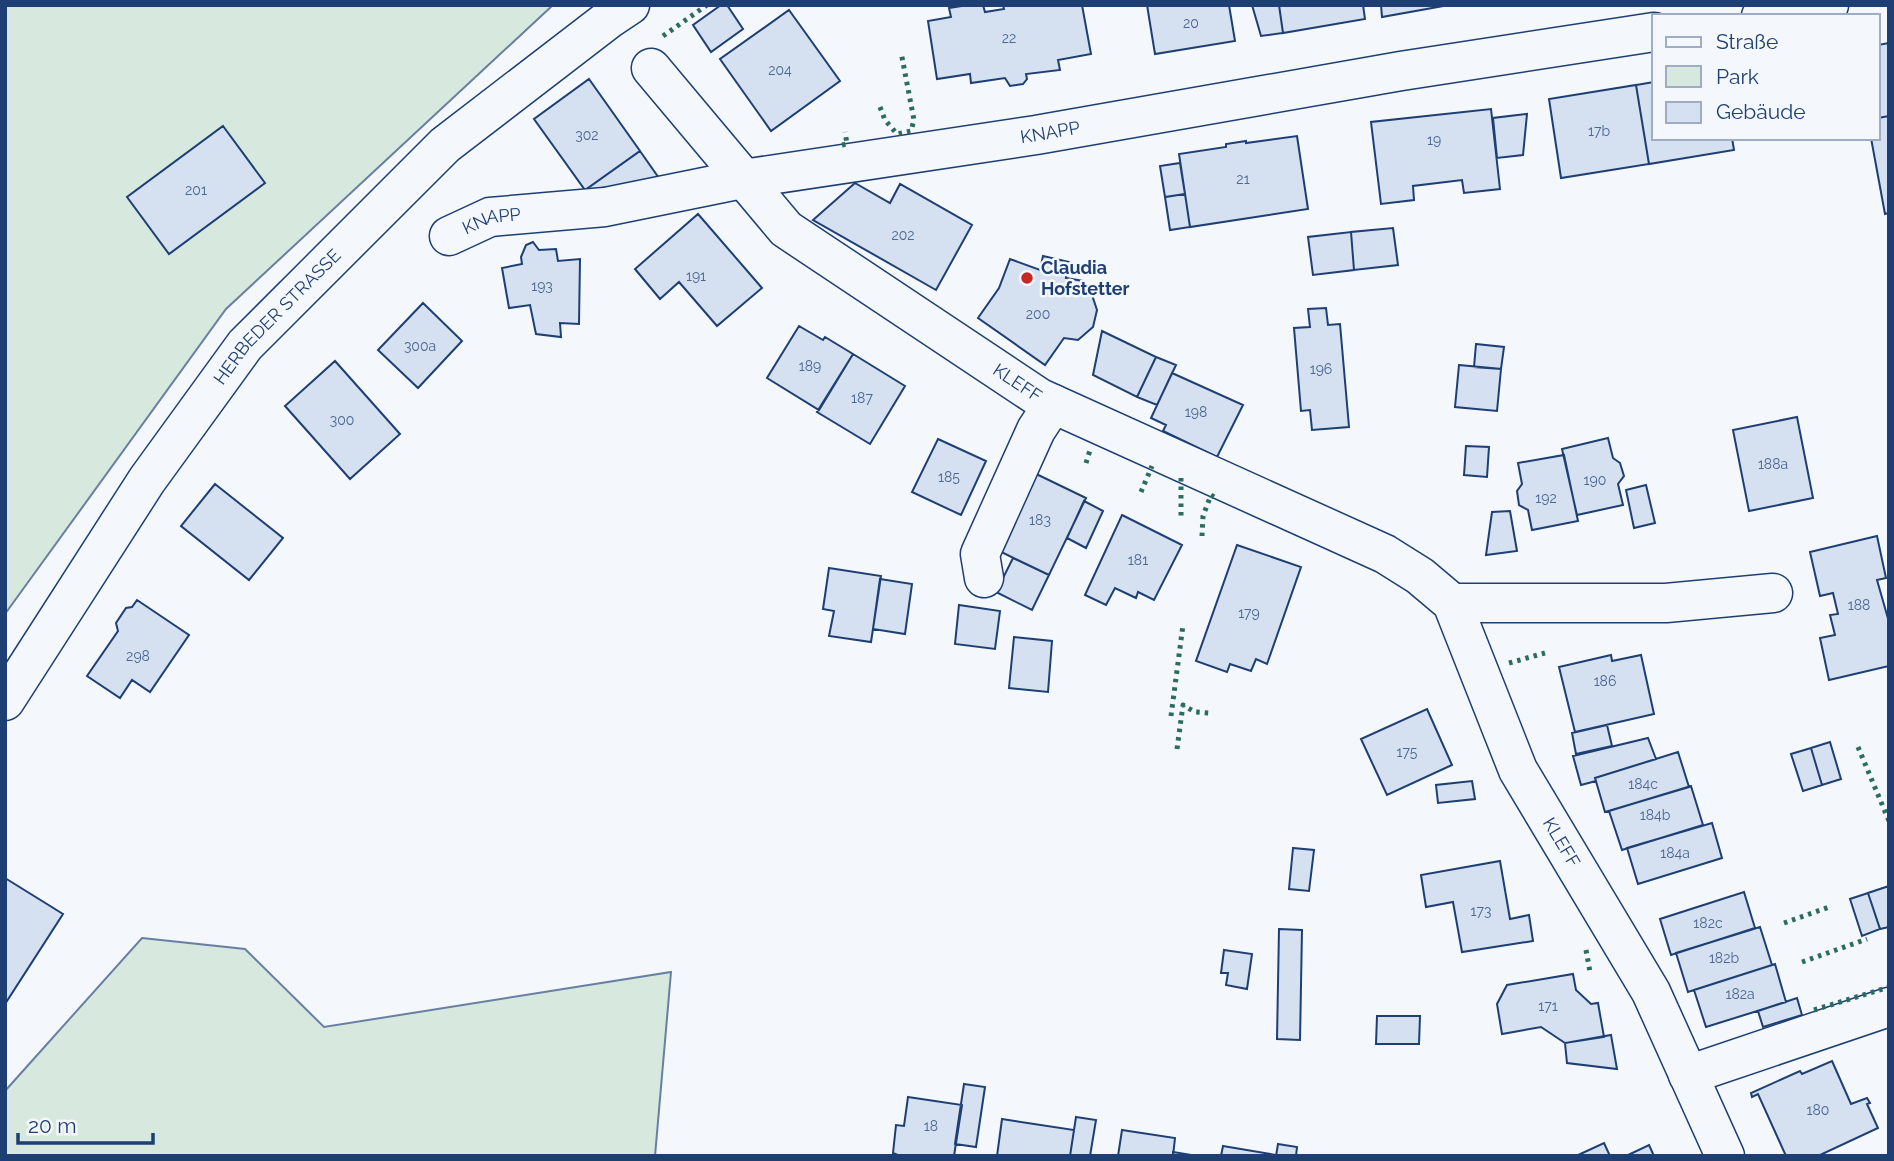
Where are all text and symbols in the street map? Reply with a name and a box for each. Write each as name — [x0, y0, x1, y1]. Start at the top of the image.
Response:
legend — [1652, 14, 1880, 140]
house number: 20 — [1183, 15, 1199, 31]
text: Straße — [1716, 29, 1778, 54]
house number: 22 — [1002, 30, 1016, 46]
house number: 204 — [768, 62, 792, 78]
text: Park — [1716, 64, 1759, 89]
text: Gebäude — [1716, 99, 1806, 124]
street label: KNAPP — [1019, 117, 1081, 147]
house number: 17b — [1588, 123, 1610, 139]
house number: 302 — [575, 127, 599, 143]
house number: 19 — [1427, 132, 1441, 148]
house number: 21 — [1236, 171, 1250, 187]
house number: 201 — [185, 182, 207, 198]
street label: KNAPP — [459, 203, 522, 238]
house number: 202 — [891, 227, 915, 243]
street label: HERBEDER STRASSE — [209, 244, 345, 388]
place label: Claudia Hofstetter — [1041, 257, 1130, 299]
house number: 191 — [686, 268, 706, 284]
marker: Claudia Hofstetter — [1019, 270, 1035, 286]
house number: 193 — [531, 278, 553, 294]
house number: 200 — [1026, 306, 1050, 322]
house number: 300a — [404, 338, 436, 354]
house number: 189 — [799, 358, 821, 374]
street label: KLEFF — [989, 359, 1046, 406]
house number: 196 — [1310, 361, 1332, 377]
house number: 187 — [851, 390, 873, 406]
house number: 198 — [1185, 404, 1207, 420]
house number: 300 — [330, 412, 354, 428]
house number: 188a — [1758, 456, 1788, 472]
house number: 185 — [938, 469, 960, 485]
house number: 190 — [1584, 472, 1606, 488]
house number: 192 — [1535, 490, 1557, 506]
house number: 183 — [1029, 512, 1051, 528]
house number: 181 — [1128, 552, 1148, 568]
house number: 188 — [1848, 597, 1870, 613]
house number: 179 — [1238, 605, 1260, 621]
house number: 298 — [126, 648, 150, 664]
house number: 186 — [1594, 673, 1616, 689]
house number: 175 — [1397, 744, 1418, 760]
house number: 184c — [1628, 776, 1658, 792]
house number: 184b — [1640, 807, 1671, 823]
street label: KLEFF — [1539, 813, 1585, 871]
house number: 184a — [1660, 845, 1690, 861]
house number: 173 — [1471, 903, 1491, 919]
house number: 182c — [1693, 915, 1723, 931]
house number: 182b — [1709, 950, 1739, 966]
house number: 182a — [1725, 986, 1755, 1002]
house number: 171 — [1538, 998, 1558, 1014]
scale bar — [18, 1102, 152, 1146]
house number: 180 — [1807, 1102, 1829, 1118]
text: 20 m — [28, 1113, 76, 1138]
house number: 18 — [924, 1118, 938, 1134]

